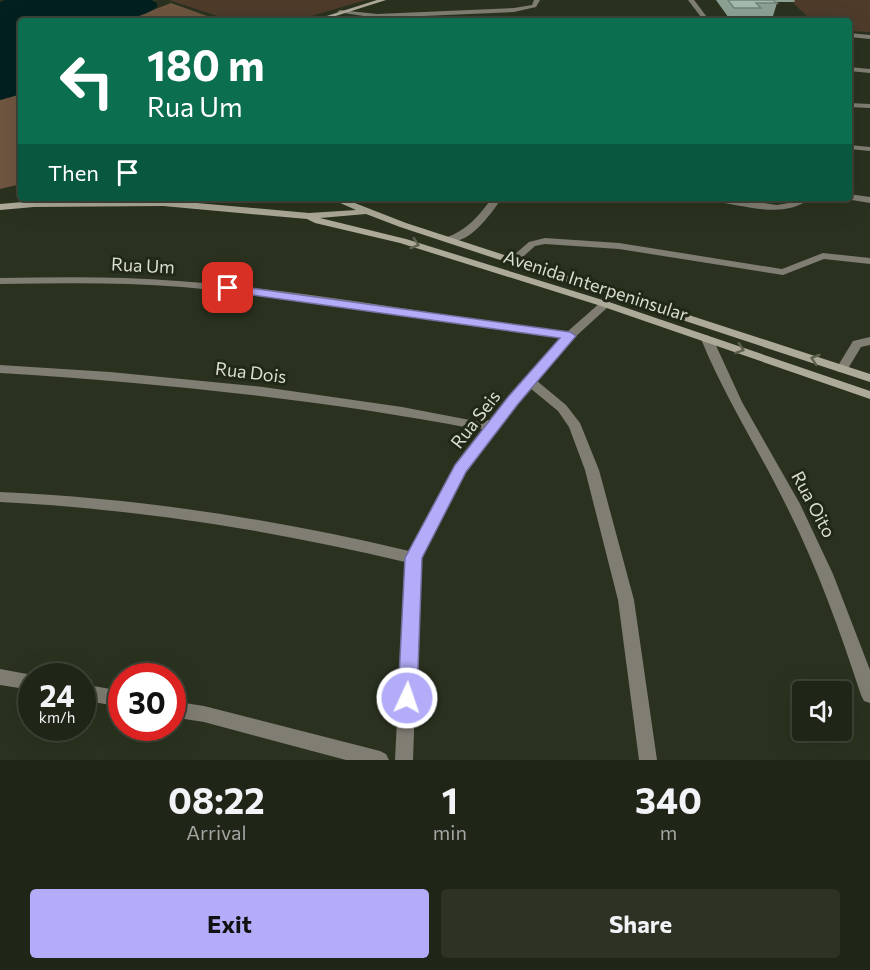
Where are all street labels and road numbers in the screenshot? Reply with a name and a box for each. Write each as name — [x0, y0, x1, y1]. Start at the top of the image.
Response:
street label: Avenida Interpeninsular — [501, 245, 691, 325]
street label: Rua Um — [111, 252, 175, 278]
street label: Rua Dois — [214, 357, 288, 387]
street label: Rua Seis — [445, 386, 505, 452]
street label: Rua Oito — [787, 467, 841, 541]

